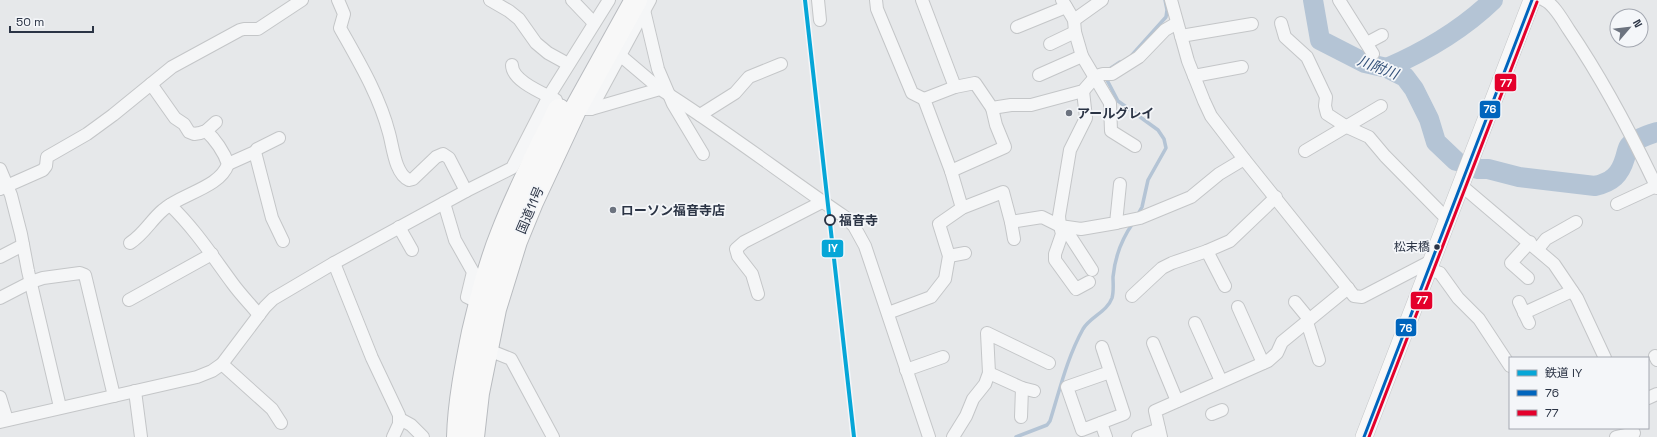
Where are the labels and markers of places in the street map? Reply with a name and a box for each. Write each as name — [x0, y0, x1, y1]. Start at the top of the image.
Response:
place label: アールグレイ — [1077, 105, 1154, 122]
marker: アールグレイ — [1064, 108, 1074, 118]
place label: ローソン福音寺店 — [621, 202, 725, 219]
marker: ローソン福音寺店 — [608, 205, 618, 215]
place label: 福音寺 — [839, 212, 878, 229]
marker: 福音寺 — [824, 214, 836, 226]
place label: 松末橋 — [1394, 239, 1430, 255]
marker: 松末橋 — [1432, 242, 1442, 252]

